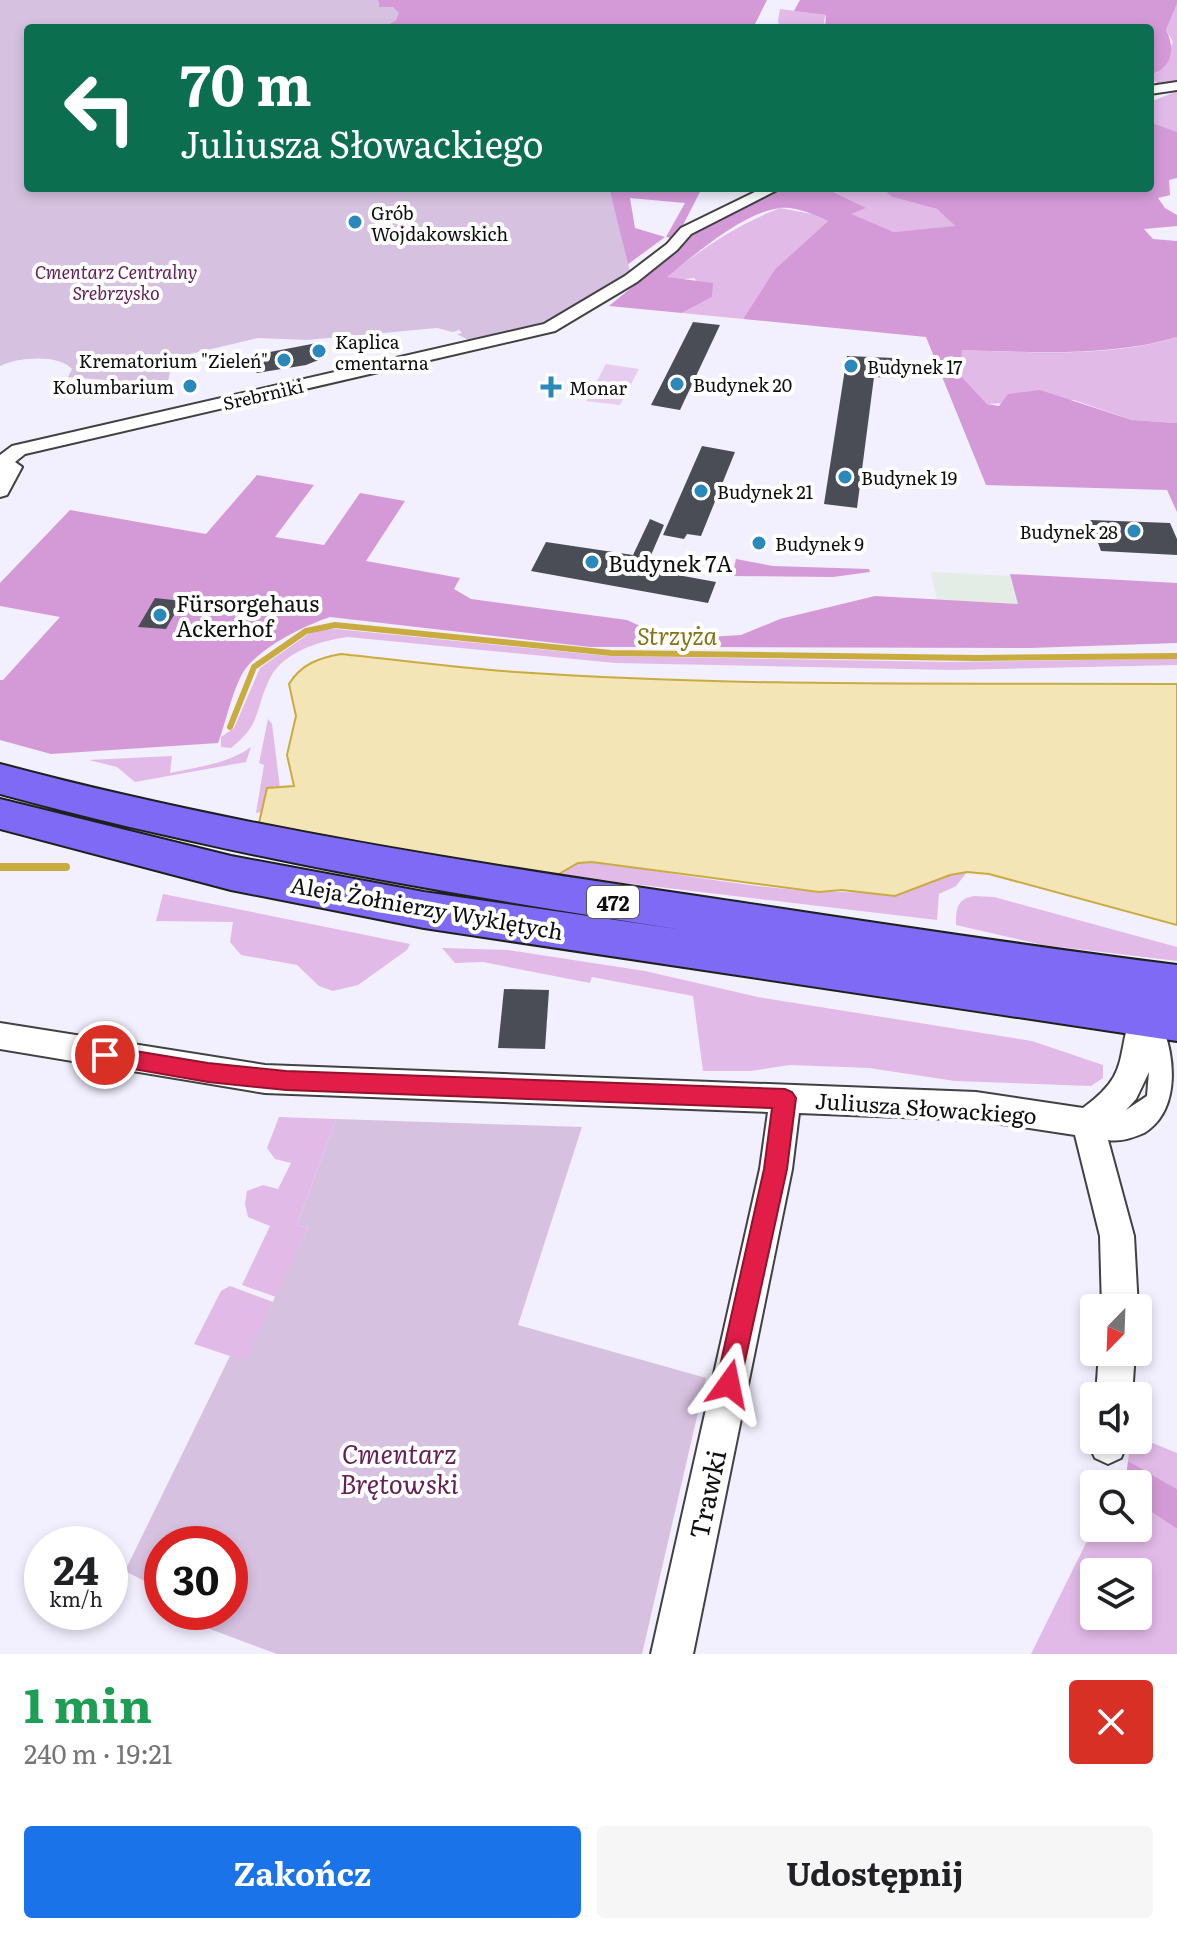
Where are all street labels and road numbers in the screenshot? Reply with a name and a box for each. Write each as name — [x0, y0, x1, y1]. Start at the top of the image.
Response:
street label: Srebrniki — [220, 372, 306, 416]
street label: Aleja Żołnierzy Wyklętych — [288, 867, 566, 947]
road number: 472 — [587, 886, 639, 918]
street label: Juliusza Słowackiego — [814, 1083, 1038, 1131]
street label: Trawki — [678, 1445, 735, 1542]

